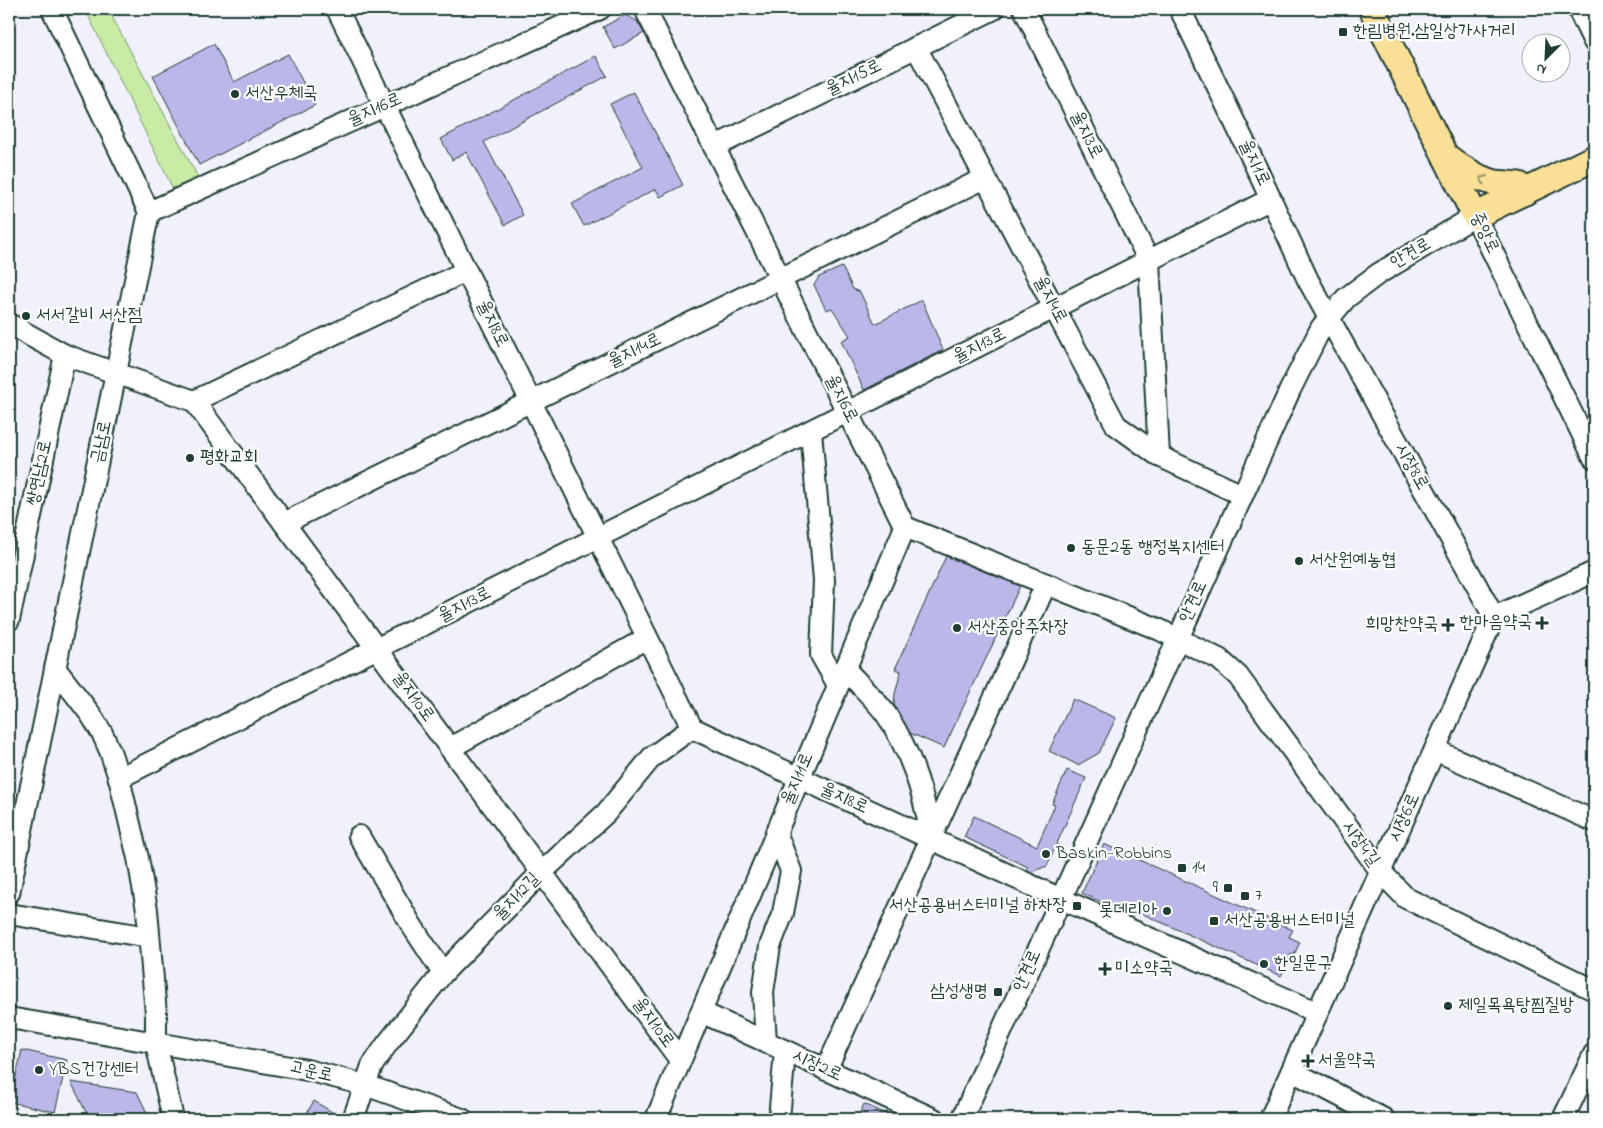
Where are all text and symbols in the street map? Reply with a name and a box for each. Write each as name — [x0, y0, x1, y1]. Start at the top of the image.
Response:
place label: 한림병원.삼일상가사거리 — [1353, 19, 1516, 45]
marker: 한림병원.삼일상가사거리 — [1337, 26, 1349, 38]
north arrow — [1520, 32, 1570, 82]
street label: 율지15로 — [822, 53, 886, 103]
text: N — [1533, 57, 1550, 80]
place label: 서산우체국 — [245, 81, 317, 107]
street label: 율지16로 — [344, 87, 406, 133]
marker: 서산우체국 — [229, 88, 241, 100]
street label: 율지3로 — [1063, 106, 1109, 164]
street label: 율지1로 — [1232, 135, 1276, 191]
one-way arrow — [1479, 174, 1488, 185]
street label: 중앙로 — [1463, 208, 1505, 258]
street label: 안견로 — [1386, 232, 1436, 276]
street label: 율지4로 — [1027, 271, 1073, 329]
street label: 율지8로 — [469, 296, 515, 352]
place label: 서서갈비 서산점 — [36, 303, 142, 329]
marker: 서서갈비 서산점 — [20, 310, 32, 322]
street label: 율지13로 — [949, 322, 1011, 370]
street label: 율지14로 — [604, 327, 666, 375]
street label: 율지6로 — [818, 370, 864, 428]
street label: 금남로 — [85, 418, 119, 466]
street label: 쌍연남2로 — [20, 438, 60, 508]
street label: 시장8로 — [1387, 439, 1435, 495]
place label: 평화교회 — [200, 445, 258, 471]
marker: 평화교회 — [184, 452, 196, 464]
place label: 동문2동 행정복지센터 — [1081, 535, 1225, 561]
marker: 동문2동 행정복지센터 — [1065, 542, 1077, 554]
place label: 서산원예농협 — [1309, 548, 1396, 574]
marker: 서산원예농협 — [1293, 555, 1305, 567]
street label: 안견로 — [1173, 577, 1215, 627]
street label: 율지13로 — [434, 581, 496, 629]
place label: 한마음약국 — [1460, 610, 1532, 636]
place label: 희망찬약국 — [1366, 612, 1438, 638]
place label: 서산중앙주차장 — [967, 615, 1068, 641]
marker: 한마음약국 — [1536, 617, 1548, 629]
marker: 희망찬약국 — [1442, 619, 1454, 631]
marker: 서산중앙주차장 — [951, 622, 963, 634]
street label: 율지10로 — [386, 666, 440, 728]
street label: 율지11로 — [775, 749, 821, 809]
street label: 율지8로 — [816, 777, 872, 821]
street label: 시장6로 — [1383, 789, 1427, 847]
street label: 시장4길 — [1335, 816, 1386, 873]
place label: Baskin-Robbins — [1055, 841, 1172, 867]
marker: Baskin-Robbins — [1040, 848, 1052, 860]
place label: 14 — [1192, 855, 1206, 881]
marker: 14 — [1176, 862, 1188, 874]
street label: 율지12길 — [487, 867, 547, 927]
place label: 9 — [1213, 875, 1219, 901]
marker: 9 — [1222, 882, 1234, 894]
place label: 7 — [1255, 883, 1263, 909]
marker: 7 — [1239, 890, 1251, 902]
place label: 서산공용버스터미널 하차장 — [889, 893, 1067, 919]
place label: 롯데리아 — [1099, 898, 1158, 924]
marker: 서산공용버스터미널 하차장 — [1071, 900, 1083, 912]
marker: 롯데리아 — [1161, 905, 1173, 917]
place label: 서산공용버스터미널 — [1224, 908, 1355, 934]
marker: 서산공용버스터미널 — [1208, 915, 1220, 927]
street label: 안견로 — [1007, 946, 1049, 996]
place label: 한일문구 — [1274, 951, 1332, 977]
place label: 미소약국 — [1115, 956, 1173, 982]
marker: 한일문구 — [1258, 958, 1270, 970]
marker: 미소약국 — [1099, 963, 1111, 975]
place label: 삼성생명 — [930, 979, 988, 1005]
marker: 삼성생명 — [992, 986, 1004, 998]
street label: 율지10로 — [626, 992, 680, 1054]
place label: 제일목욕탕찜질방 — [1458, 993, 1574, 1019]
marker: 제일목욕탕찜질방 — [1442, 1000, 1454, 1012]
street label: 시장2로 — [788, 1043, 846, 1089]
place label: 서울약국 — [1318, 1048, 1376, 1074]
street label: 고운로 — [287, 1054, 335, 1090]
marker: 서울약국 — [1302, 1055, 1314, 1067]
place label: YBS건강센터 — [49, 1057, 139, 1083]
marker: YBS건강센터 — [33, 1064, 45, 1076]

